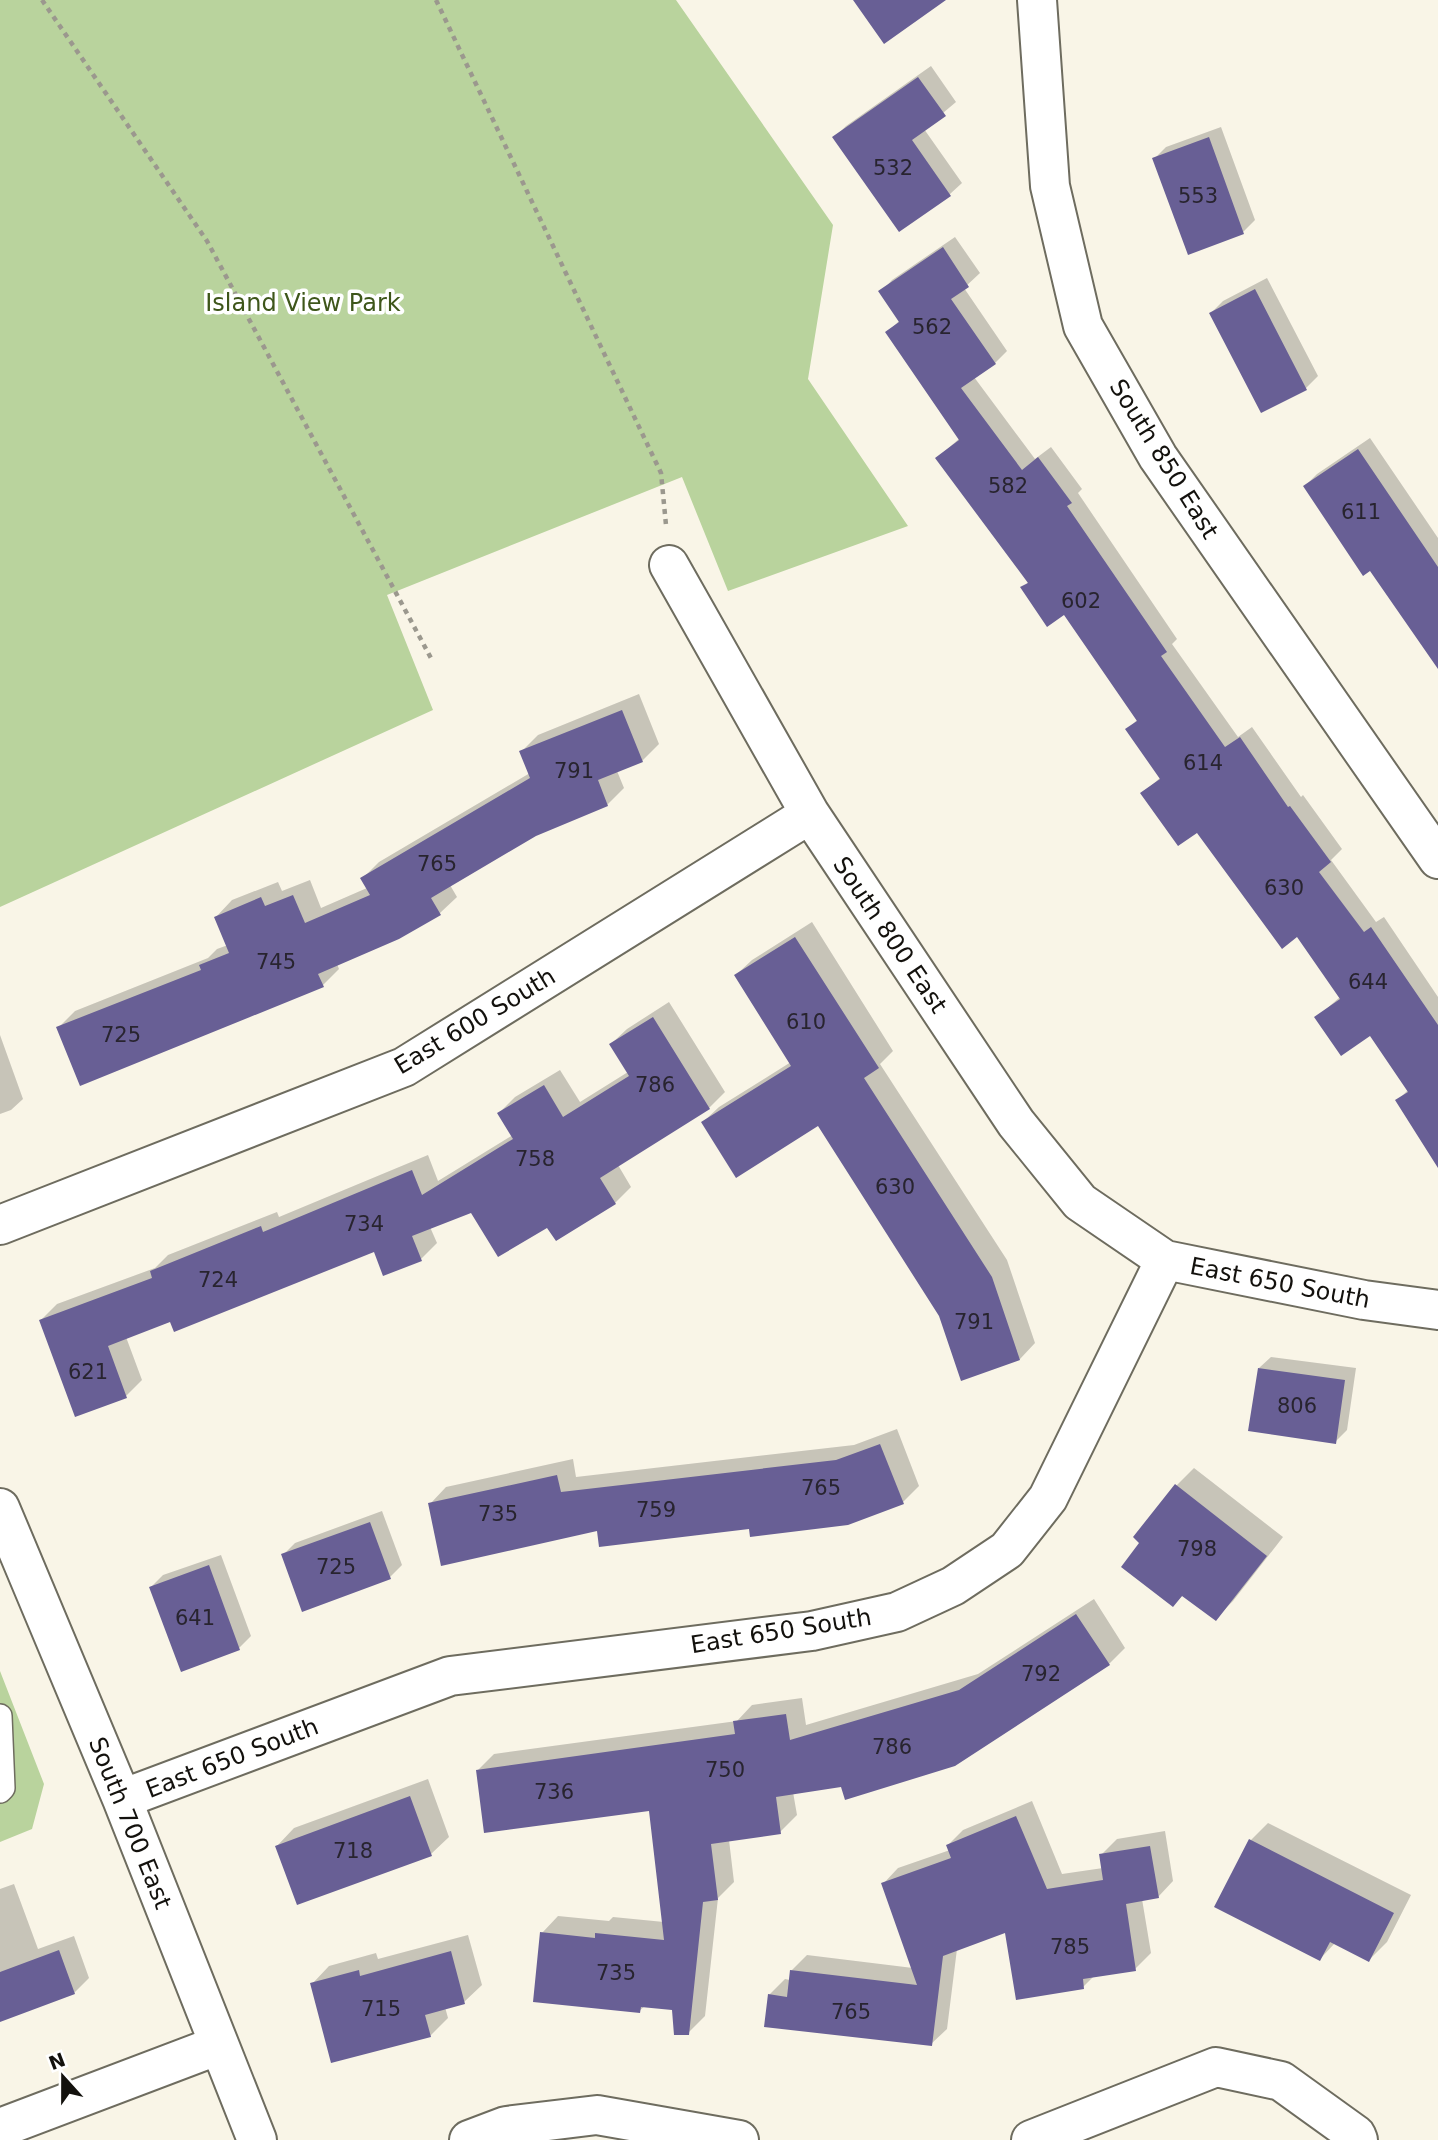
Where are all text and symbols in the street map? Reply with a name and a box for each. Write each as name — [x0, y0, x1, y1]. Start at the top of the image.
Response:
house number: 532 — [873, 156, 913, 180]
house number: 553 — [1178, 184, 1218, 208]
park label: Island View Park — [205, 289, 401, 317]
house number: 562 — [912, 315, 952, 339]
street label: South 850 East — [1104, 374, 1224, 544]
house number: 582 — [988, 474, 1028, 498]
house number: 611 — [1341, 500, 1381, 524]
house number: 602 — [1061, 589, 1101, 613]
house number: 614 — [1183, 751, 1223, 775]
house number: 791 — [554, 759, 594, 783]
street label: South 800 East — [827, 851, 953, 1019]
house number: 765 — [417, 852, 457, 876]
house number: 630 — [1264, 876, 1304, 900]
house number: 745 — [256, 950, 296, 974]
street label: East 600 South — [390, 962, 560, 1080]
house number: 644 — [1348, 970, 1388, 994]
house number: 610 — [786, 1010, 826, 1034]
house number: 725 — [101, 1023, 141, 1047]
house number: 786 — [635, 1073, 675, 1097]
house number: 758 — [515, 1147, 555, 1171]
house number: 630 — [875, 1175, 915, 1199]
house number: 734 — [344, 1212, 384, 1236]
street label: East 650 South — [1188, 1252, 1372, 1314]
house number: 724 — [198, 1268, 238, 1292]
house number: 791 — [954, 1310, 994, 1334]
house number: 621 — [68, 1360, 108, 1384]
house number: 806 — [1277, 1394, 1317, 1418]
house number: 765 — [801, 1476, 841, 1500]
house number: 759 — [636, 1498, 676, 1522]
house number: 735 — [478, 1502, 518, 1526]
house number: 798 — [1177, 1537, 1217, 1561]
house number: 725 — [316, 1555, 356, 1579]
street label: East 650 South — [689, 1603, 873, 1659]
house number: 641 — [175, 1606, 215, 1630]
house number: 792 — [1021, 1662, 1061, 1686]
street label: East 650 South — [142, 1712, 322, 1804]
street label: South 700 East — [83, 1733, 177, 1913]
house number: 786 — [872, 1735, 912, 1759]
house number: 750 — [705, 1758, 745, 1782]
house number: 736 — [534, 1780, 574, 1804]
house number: 718 — [333, 1839, 373, 1863]
house number: 785 — [1050, 1935, 1090, 1959]
house number: 735 — [596, 1961, 636, 1985]
house number: 715 — [361, 1997, 401, 2021]
house number: 765 — [831, 2000, 871, 2024]
north arrow — [28, 2042, 98, 2112]
text: N — [46, 2048, 68, 2074]

